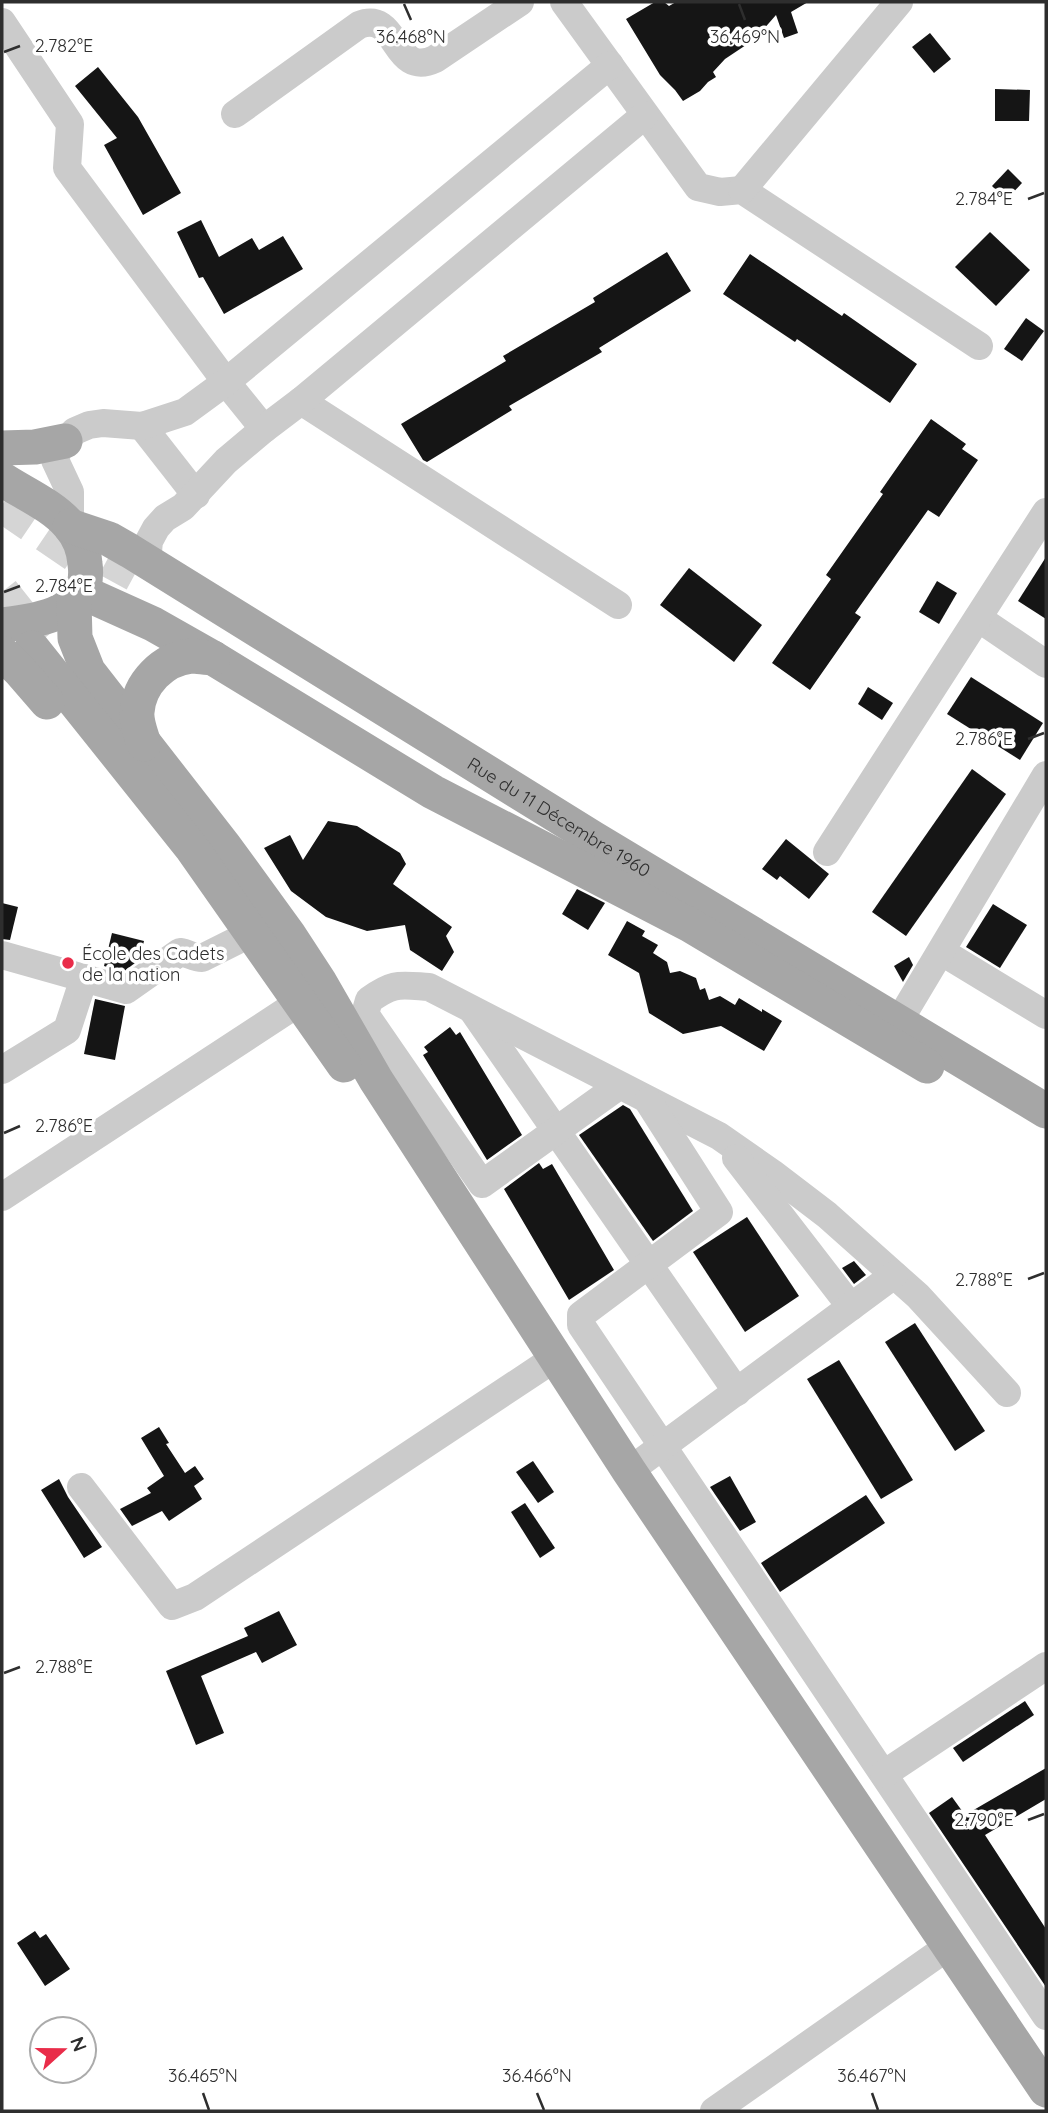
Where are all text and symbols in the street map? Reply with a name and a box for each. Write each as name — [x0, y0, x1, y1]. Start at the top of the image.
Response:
text: 36.468°N — [376, 25, 446, 48]
text: 36.469°N — [710, 25, 780, 48]
text: 2.782°E — [35, 34, 93, 57]
text: 2.784°E — [955, 187, 1013, 210]
text: 2.784°E — [35, 574, 93, 597]
text: 2.786°E — [955, 727, 1013, 750]
street label: Rue du 11 Décembre 1960 — [463, 752, 655, 882]
place label: École des Cadets de la nation — [82, 942, 225, 986]
marker: École des Cadets de la nation — [60, 955, 76, 971]
text: 2.786°E — [35, 1114, 93, 1137]
text: 2.788°E — [955, 1268, 1013, 1291]
text: 2.788°E — [35, 1655, 93, 1678]
text: 2.790°E — [954, 1808, 1014, 1831]
north arrow — [28, 2015, 98, 2085]
text: N — [65, 2033, 93, 2055]
text: 36.465°N — [168, 2064, 238, 2087]
text: 36.466°N — [502, 2064, 572, 2087]
text: 36.467°N — [837, 2064, 907, 2087]

